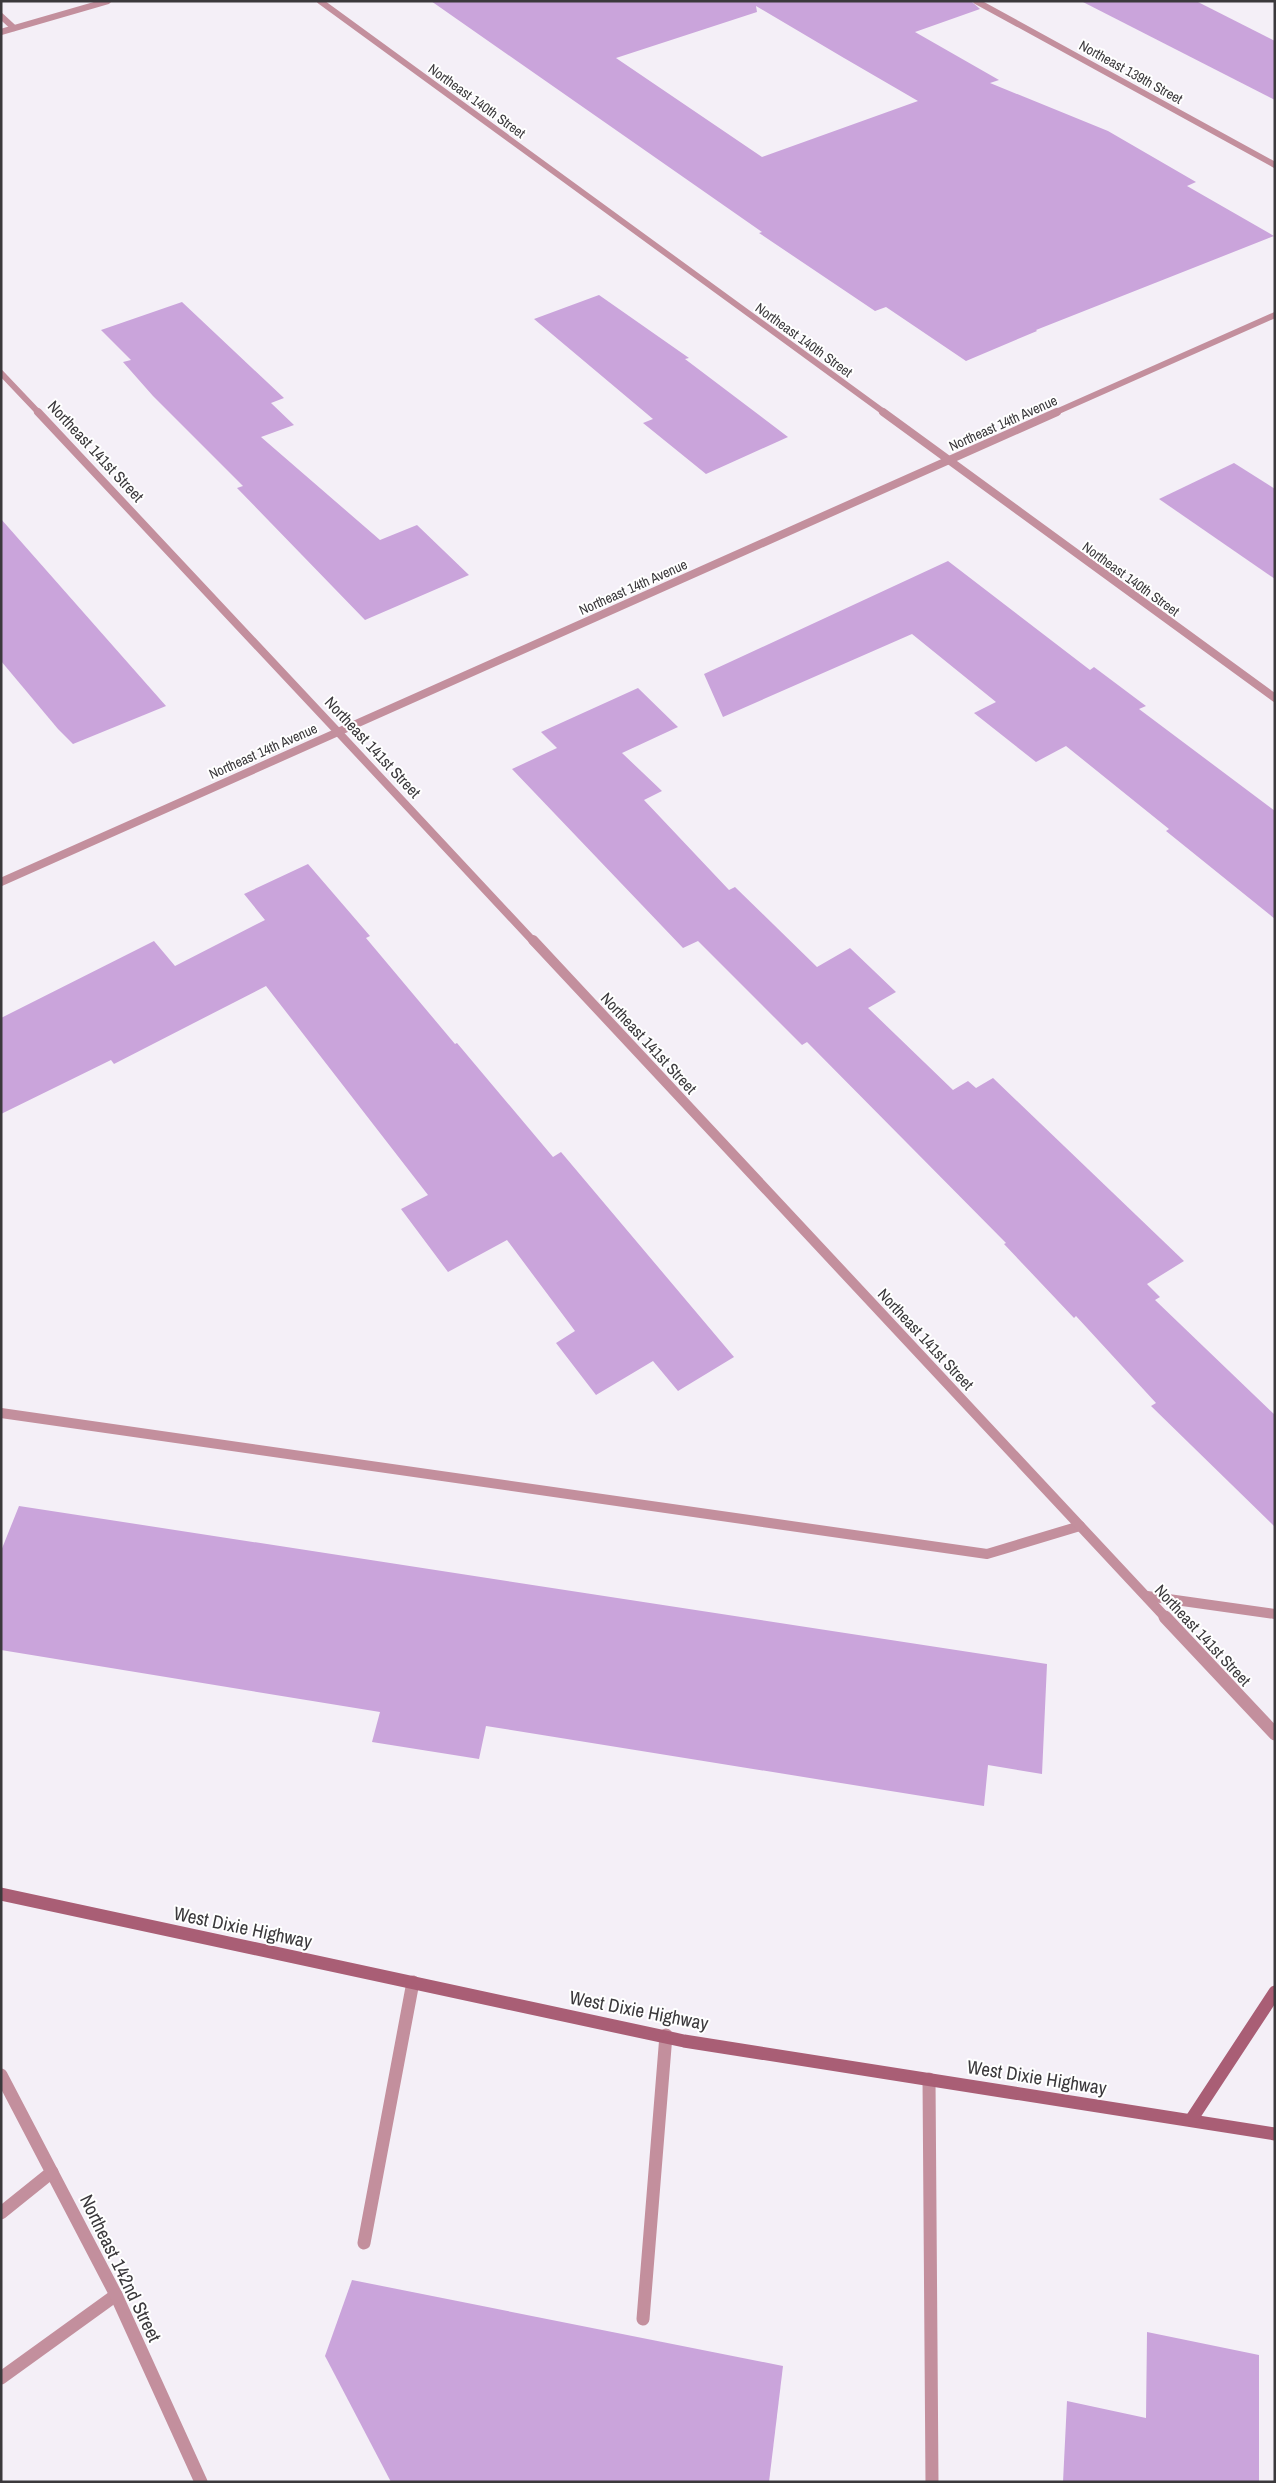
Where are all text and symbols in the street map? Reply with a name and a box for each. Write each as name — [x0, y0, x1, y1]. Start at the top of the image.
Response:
street label: Northeast 139th Street — [1076, 36, 1186, 108]
street label: Northeast 140th Street — [425, 60, 529, 142]
street label: Northeast 140th Street — [752, 299, 856, 381]
street label: Northeast 14th Avenue — [946, 391, 1060, 455]
street label: Northeast 141st Street — [43, 395, 149, 507]
street label: Northeast 140th Street — [1079, 538, 1183, 620]
street label: Northeast 14th Avenue — [576, 555, 690, 619]
street label: Northeast 141st Street — [320, 691, 426, 803]
street label: Northeast 14th Avenue — [206, 719, 320, 783]
street label: Northeast 141st Street — [596, 987, 702, 1099]
street label: Northeast 141st Street — [873, 1283, 979, 1395]
street label: Northeast 141st Street — [1150, 1579, 1256, 1691]
street label: West Dixie Highway — [171, 1900, 315, 1954]
street label: West Dixie Highway — [567, 1984, 711, 2036]
street label: West Dixie Highway — [965, 2053, 1109, 2101]
street label: Northeast 142nd Street — [74, 2190, 168, 2347]

